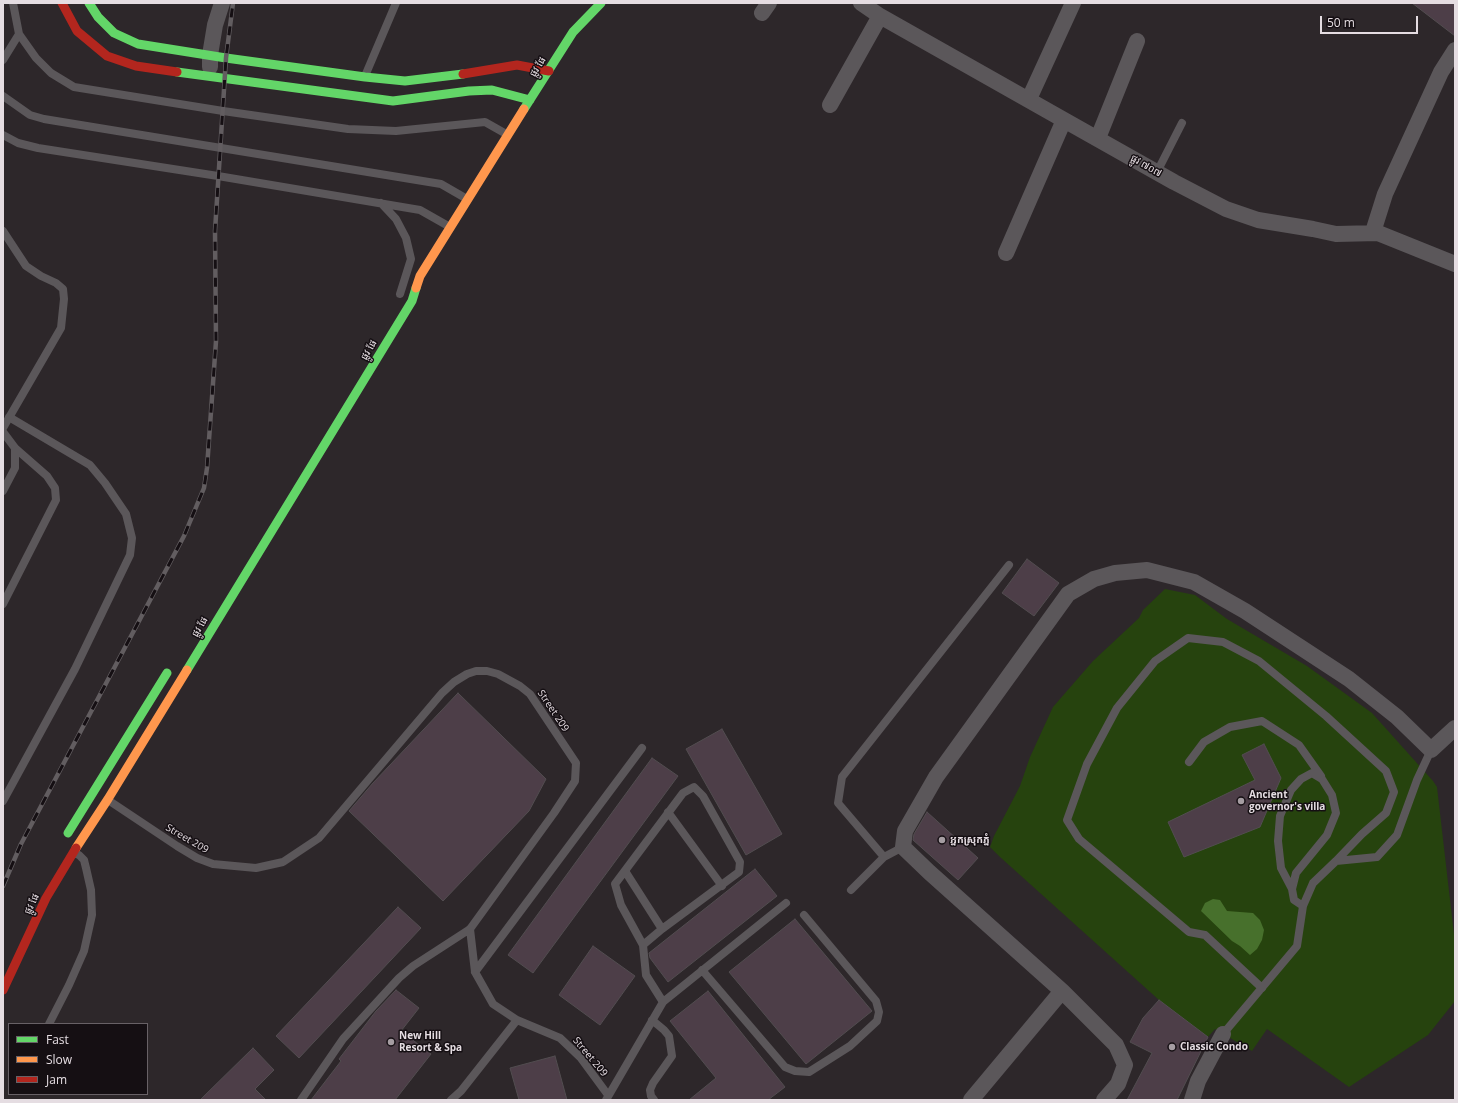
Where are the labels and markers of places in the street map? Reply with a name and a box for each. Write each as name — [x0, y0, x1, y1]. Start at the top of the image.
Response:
place label: Ancient governor's villa — [1249, 789, 1325, 812]
marker: Ancient governor's villa — [1236, 796, 1246, 806]
place label: អ្នកស្រុកភ្នំ — [950, 834, 990, 846]
marker: អ្នកស្រុកភ្នំ — [937, 835, 947, 845]
place label: New Hill Resort & Spa — [399, 1030, 462, 1054]
marker: New Hill Resort & Spa — [386, 1037, 396, 1047]
place label: Classic Condo — [1180, 1041, 1248, 1053]
marker: Classic Condo — [1167, 1042, 1177, 1052]

